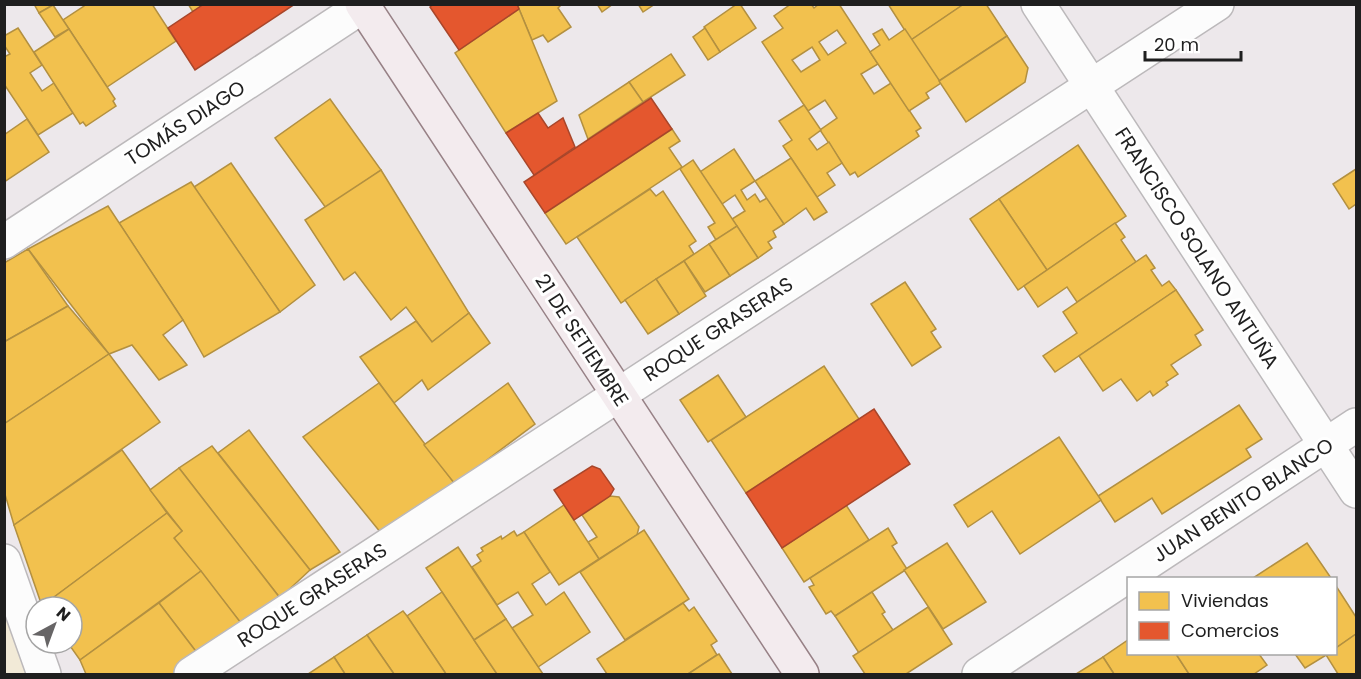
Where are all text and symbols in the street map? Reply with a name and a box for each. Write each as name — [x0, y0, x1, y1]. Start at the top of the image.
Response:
scale bar — [1145, 24, 1241, 62]
text: 20 m — [1154, 32, 1199, 57]
street label: TOMÁS DIAGO — [119, 74, 251, 172]
street label: FRANCISCO SOLANO ANTUÑA — [1108, 122, 1286, 374]
street label: 21 DE SETIEMBRE — [529, 268, 635, 412]
street label: ROQUE GRASERAS — [638, 270, 798, 388]
street label: JUAN BENITO BLANCO — [1147, 431, 1339, 569]
street label: ROQUE GRASERAS — [232, 536, 392, 654]
legend — [1127, 577, 1337, 655]
text: Viviendas — [1181, 588, 1269, 613]
north arrow — [24, 595, 84, 655]
text: N — [51, 601, 76, 627]
text: Comercios — [1181, 618, 1279, 643]

